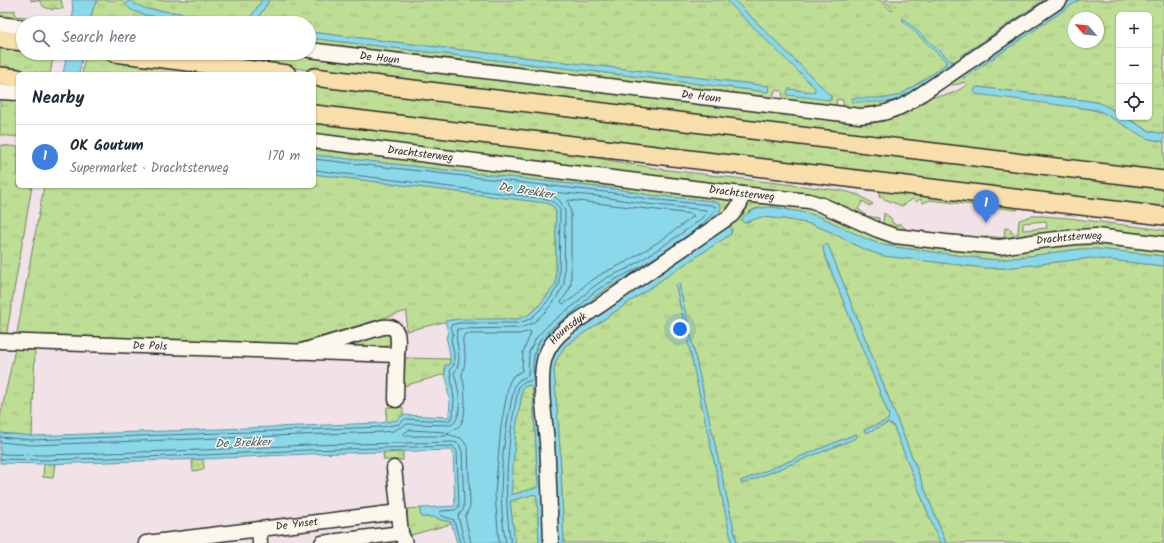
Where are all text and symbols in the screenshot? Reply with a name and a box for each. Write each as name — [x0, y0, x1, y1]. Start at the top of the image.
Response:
north arrow — [1068, 12, 1104, 48]
map controls — [1116, 12, 1152, 120]
button: + — [1116, 12, 1152, 48]
search box — [16, 16, 316, 60]
text: Search here — [62, 26, 136, 50]
icon: search — [30, 27, 52, 49]
street label: De Houn — [359, 47, 401, 70]
button: − — [1116, 48, 1152, 84]
button: locate — [1116, 84, 1152, 120]
text: Nearby — [32, 85, 84, 112]
street label: De Houn — [680, 86, 722, 108]
text: OK Goutum — [70, 134, 144, 158]
street label: Drachtsterweg — [386, 141, 454, 167]
text: 1 — [43, 146, 47, 167]
text: 170 m — [268, 146, 300, 167]
text: Supermarket · Drachtsterweg — [70, 158, 229, 179]
water label: De Brekker — [497, 177, 558, 205]
street label: Drachtsterweg — [708, 181, 776, 206]
pin: 1 — [973, 190, 999, 223]
street label: Drachtsterweg — [1035, 227, 1103, 250]
street label: Hounsdyk — [545, 307, 591, 349]
your location — [670, 319, 690, 339]
street label: De Pols — [132, 337, 168, 356]
water label: De Brekker — [215, 432, 274, 453]
street label: De Ynset — [275, 513, 320, 536]

